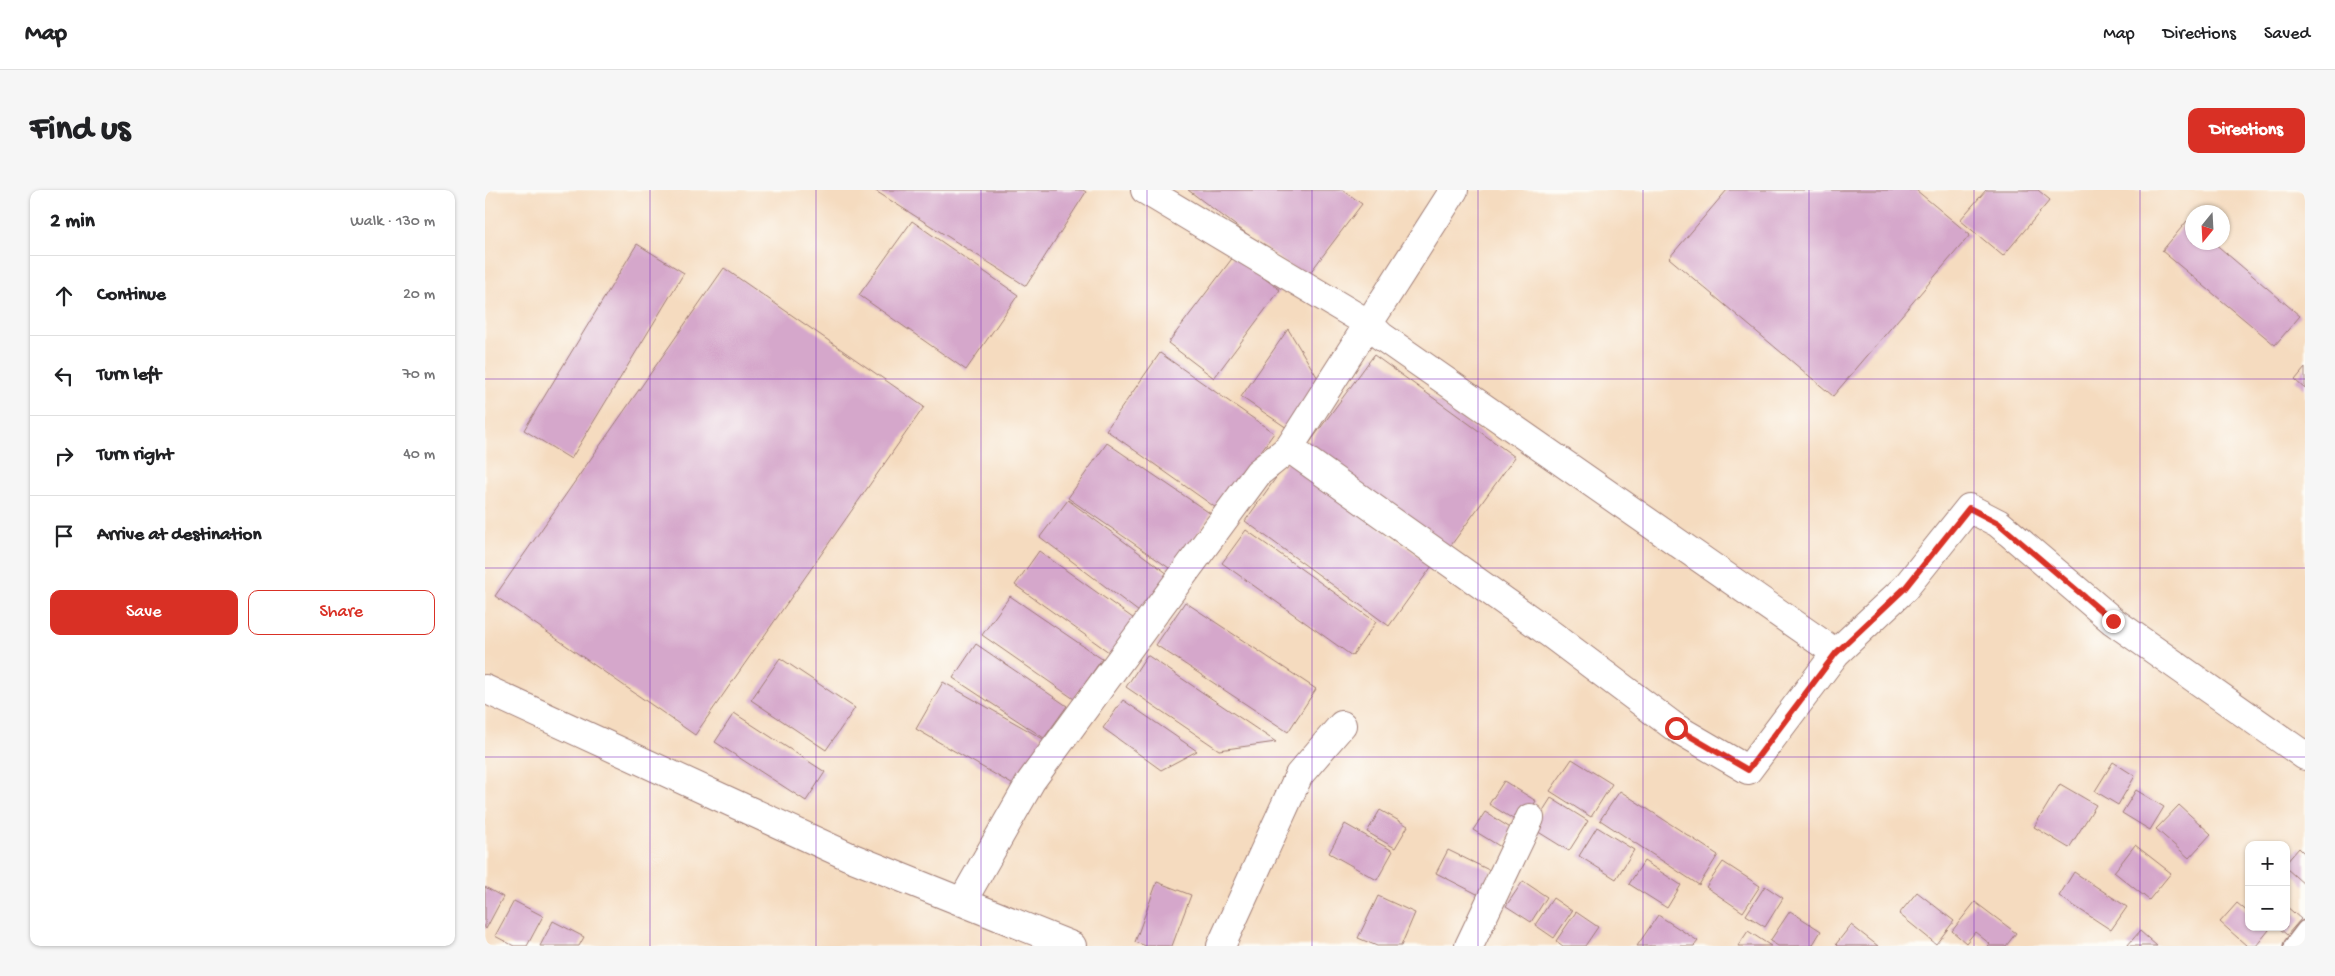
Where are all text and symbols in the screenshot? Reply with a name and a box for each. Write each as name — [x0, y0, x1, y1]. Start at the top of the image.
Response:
text: Map — [25, 20, 67, 49]
text: Map — [2103, 24, 2135, 45]
text: Directions — [2163, 24, 2236, 45]
text: Saved — [2264, 24, 2310, 45]
button: Directions — [2188, 108, 2305, 153]
text: Find us — [30, 110, 130, 151]
north arrow — [2185, 205, 2230, 250]
text: 2 min — [50, 210, 95, 235]
text: Walk · 130 m — [350, 213, 435, 232]
icon: ahead — [50, 282, 78, 310]
text: Continue — [97, 284, 166, 307]
text: 20 m — [403, 286, 435, 305]
icon: left — [50, 362, 78, 390]
text: Turn left — [97, 364, 161, 387]
text: 70 m — [402, 366, 435, 385]
icon: right — [50, 442, 78, 470]
text: Turn right — [97, 444, 173, 467]
text: 40 m — [403, 446, 435, 465]
icon: arrive — [50, 522, 78, 550]
text: Arrive at destination — [97, 524, 261, 547]
button: Save — [50, 590, 238, 635]
button: Share — [248, 590, 435, 635]
route end — [2102, 610, 2125, 633]
route start — [1665, 717, 1688, 740]
map controls — [2245, 841, 2290, 931]
button: + — [2245, 841, 2290, 886]
button: − — [2245, 886, 2290, 931]

